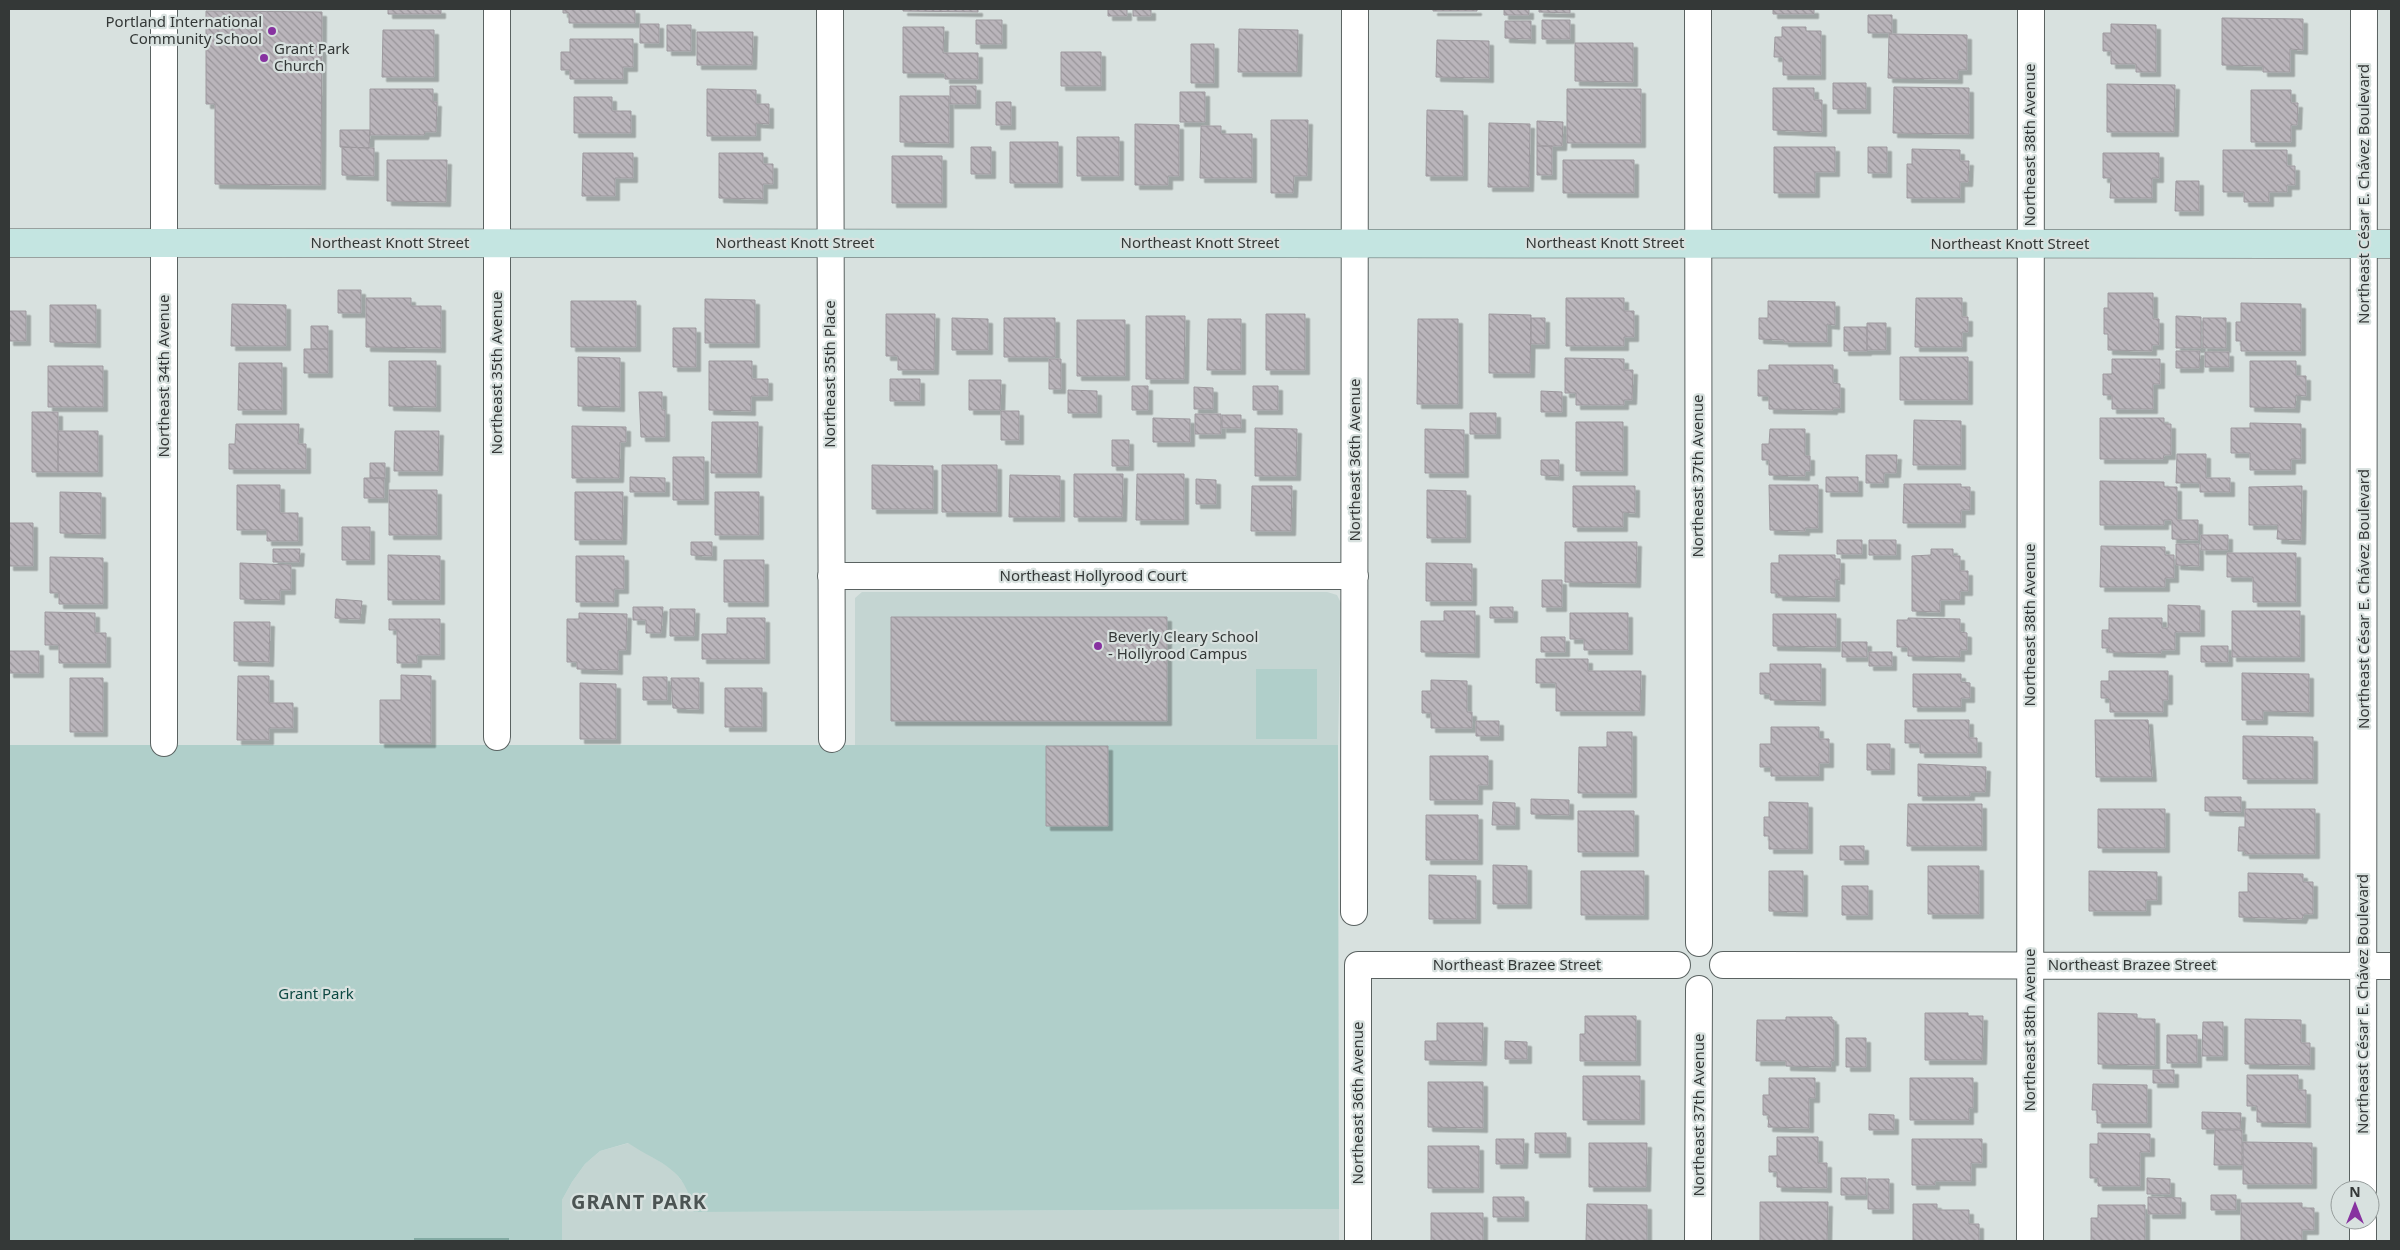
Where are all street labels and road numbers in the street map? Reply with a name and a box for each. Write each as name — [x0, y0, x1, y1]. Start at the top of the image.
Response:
street label: Northeast 38th Avenue — [2019, 63, 2039, 227]
street label: Northeast César E. Chávez Boulevard — [2353, 64, 2373, 324]
street label: Northeast Knott Street — [311, 232, 470, 252]
street label: Northeast Knott Street — [716, 232, 875, 252]
street label: Northeast Knott Street — [1121, 232, 1280, 252]
street label: Northeast Knott Street — [1526, 232, 1685, 252]
street label: Northeast Knott Street — [1931, 233, 2090, 253]
street label: Northeast 35th Avenue — [486, 291, 506, 455]
street label: Northeast 34th Avenue — [153, 294, 173, 458]
street label: Northeast 35th Place — [819, 300, 839, 448]
street label: Northeast 36th Avenue — [1344, 378, 1364, 542]
street label: Northeast 37th Avenue — [1687, 394, 1707, 558]
street label: Northeast César E. Chávez Boulevard — [2353, 469, 2373, 729]
street label: Northeast 38th Avenue — [2019, 543, 2039, 707]
street label: Northeast Hollyrood Court — [1000, 565, 1187, 585]
street label: Northeast César E. Chávez Boulevard — [2352, 874, 2372, 1134]
street label: Northeast 38th Avenue — [2019, 948, 2039, 1112]
street label: Northeast Brazee Street — [1433, 954, 1602, 974]
street label: Northeast Brazee Street — [2048, 954, 2217, 974]
street label: Northeast 36th Avenue — [1347, 1021, 1367, 1185]
street label: Northeast 37th Avenue — [1688, 1033, 1708, 1197]

